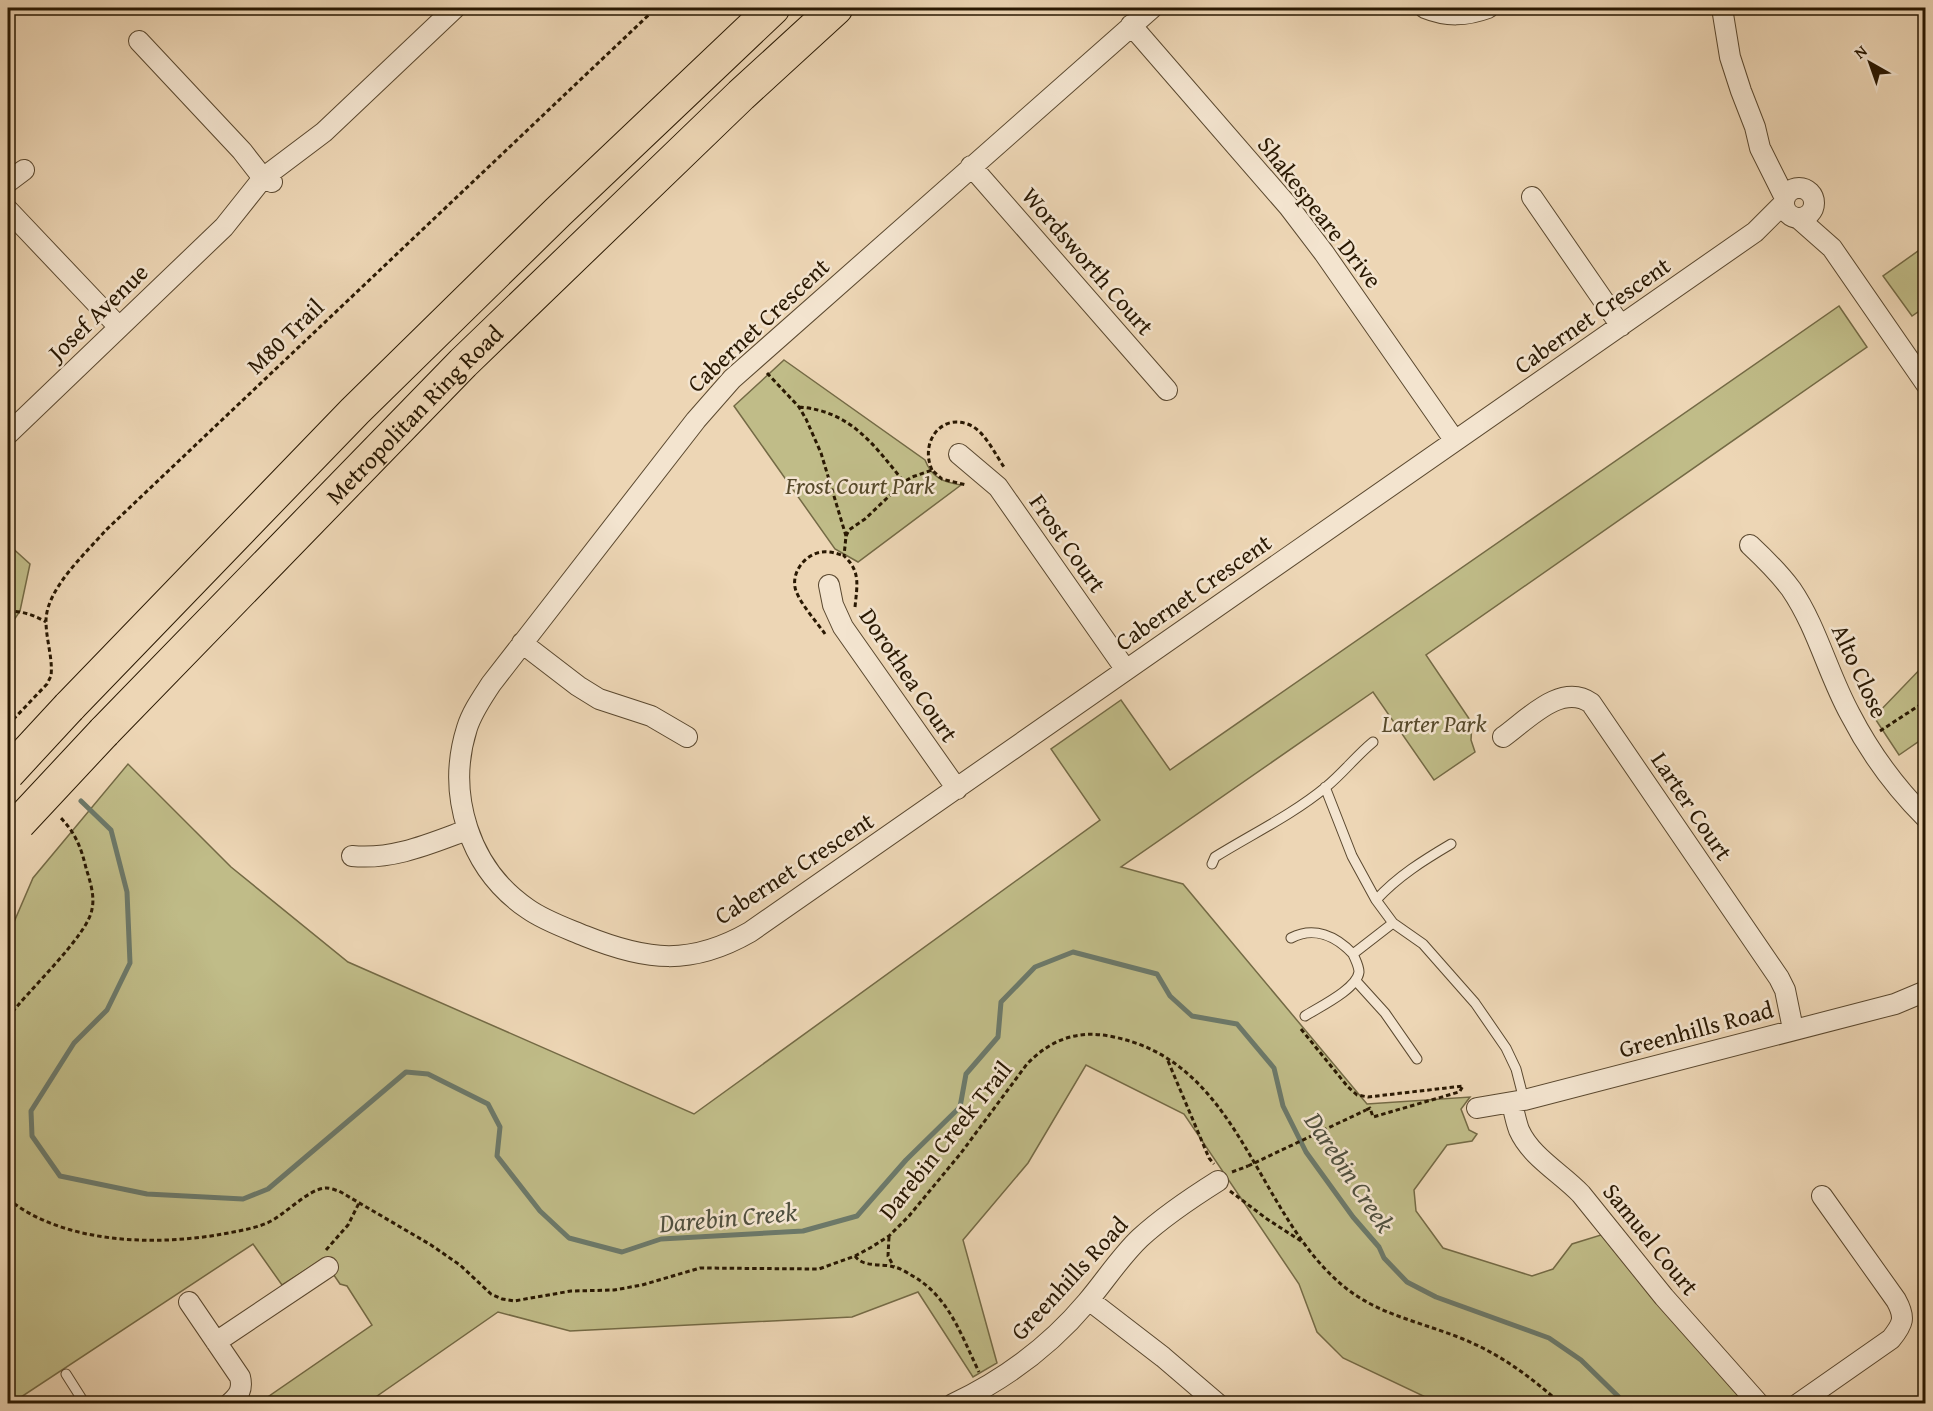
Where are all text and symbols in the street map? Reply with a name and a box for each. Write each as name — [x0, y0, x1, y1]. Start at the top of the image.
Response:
north arrow — [1840, 33, 1900, 93]
text: N — [1849, 39, 1872, 64]
street label: Shakespeare Drive — [1249, 129, 1391, 295]
street label: Wordsworth Court — [1014, 179, 1163, 343]
street label: Cabernet Crescent — [1507, 248, 1678, 382]
street label: Cabernet Crescent — [679, 249, 837, 400]
street label: Josef Avenue — [38, 255, 156, 371]
street label: M80 Trail — [238, 290, 332, 382]
street label: Metropolitan Ring Road — [317, 316, 511, 512]
park label: Frost Court Park — [784, 468, 935, 503]
street label: Frost Court — [1021, 487, 1115, 600]
street label: Cabernet Crescent — [1108, 525, 1279, 659]
street label: Dorothea Court — [851, 601, 967, 750]
street label: Alto Close — [1823, 618, 1897, 724]
park label: Larter Park — [1381, 706, 1486, 741]
street label: Larter Court — [1643, 745, 1742, 868]
street label: Cabernet Crescent — [707, 803, 881, 933]
street label: Greenhills Road — [1615, 992, 1777, 1066]
street label: Darebin Creek Trail — [870, 1053, 1020, 1227]
water label: Darebin Creek — [1295, 1103, 1405, 1240]
street label: Samuel Court — [1595, 1175, 1708, 1303]
water label: Darebin Creek — [656, 1192, 799, 1243]
street label: Greenhills Road — [1002, 1208, 1136, 1348]

